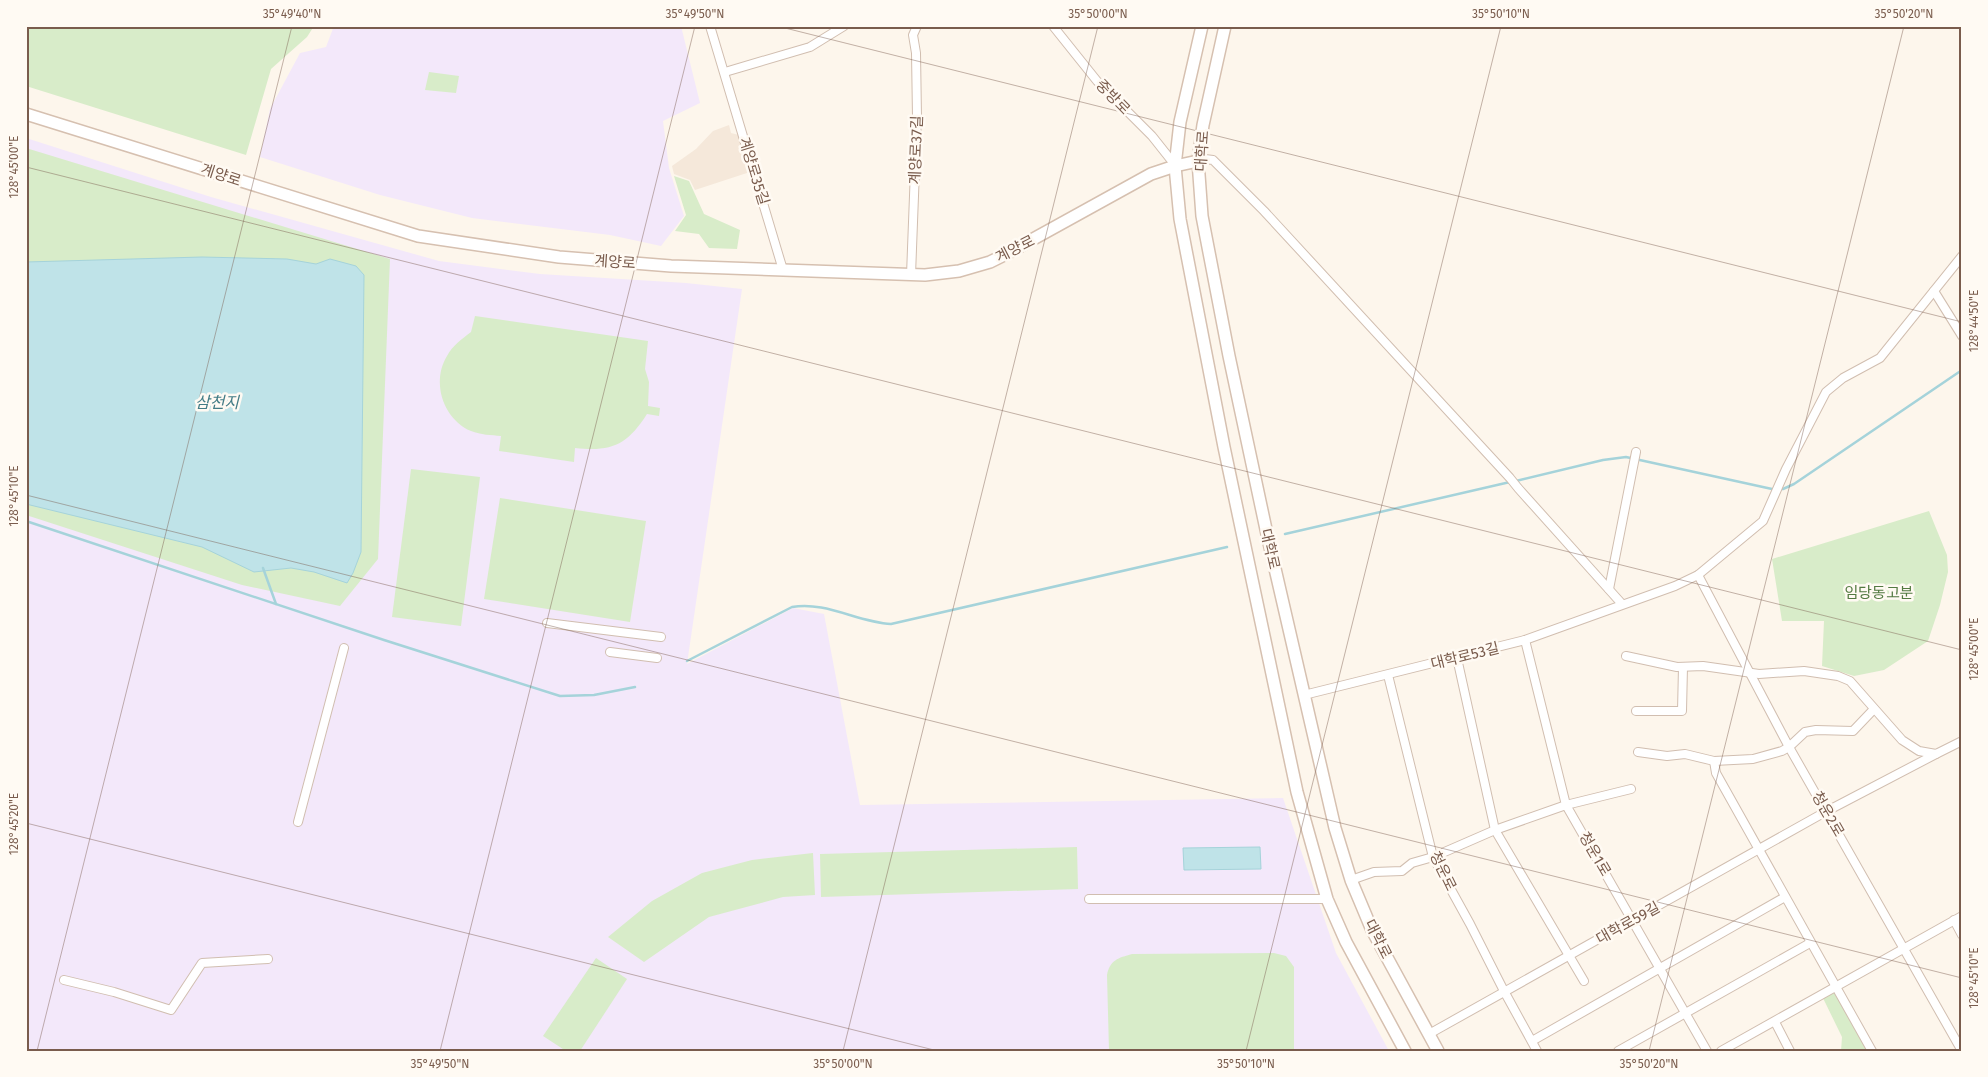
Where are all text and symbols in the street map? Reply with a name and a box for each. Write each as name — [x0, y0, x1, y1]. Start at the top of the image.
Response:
text: 35°49'40"N — [263, 7, 321, 21]
text: 35°49'50"N — [666, 7, 724, 21]
text: 35°50'00"N — [1068, 7, 1128, 21]
text: 35°50'10"N — [1472, 7, 1530, 21]
text: 35°50'20"N — [1875, 7, 1933, 21]
street label: 중방로 — [1092, 76, 1134, 118]
street label: 계양로37길 — [906, 115, 926, 185]
street label: 대학로 — [1192, 130, 1212, 172]
street label: 계양로35길 — [735, 135, 773, 207]
text: 128°45'00"E — [7, 136, 21, 198]
street label: 계양로 — [199, 160, 243, 190]
street label: 계양로 — [992, 232, 1038, 266]
street label: 계양로 — [594, 252, 636, 272]
text: 128°44'50"E — [1967, 290, 1981, 352]
water label: 삼천지 — [195, 393, 240, 412]
text: 128°45'10"E — [7, 465, 21, 527]
street label: 대학로 — [1257, 527, 1283, 571]
park label: 임당동고분 — [1844, 584, 1914, 602]
text: 128°45'00"E — [1967, 618, 1981, 680]
street label: 대학로53길 — [1429, 639, 1501, 673]
street label: 청운2로 — [1808, 788, 1848, 840]
text: 128°45'20"E — [7, 793, 21, 855]
street label: 청운1로 — [1575, 829, 1615, 879]
street label: 청운로 — [1426, 848, 1460, 894]
street label: 대학로59길 — [1593, 898, 1663, 948]
street label: 대학로 — [1361, 916, 1395, 962]
text: 128°45'10"E — [1967, 947, 1981, 1009]
text: 35°49'50"N — [411, 1057, 469, 1071]
text: 35°50'00"N — [813, 1057, 873, 1071]
text: 35°50'10"N — [1217, 1057, 1275, 1071]
text: 35°50'20"N — [1620, 1057, 1678, 1071]

